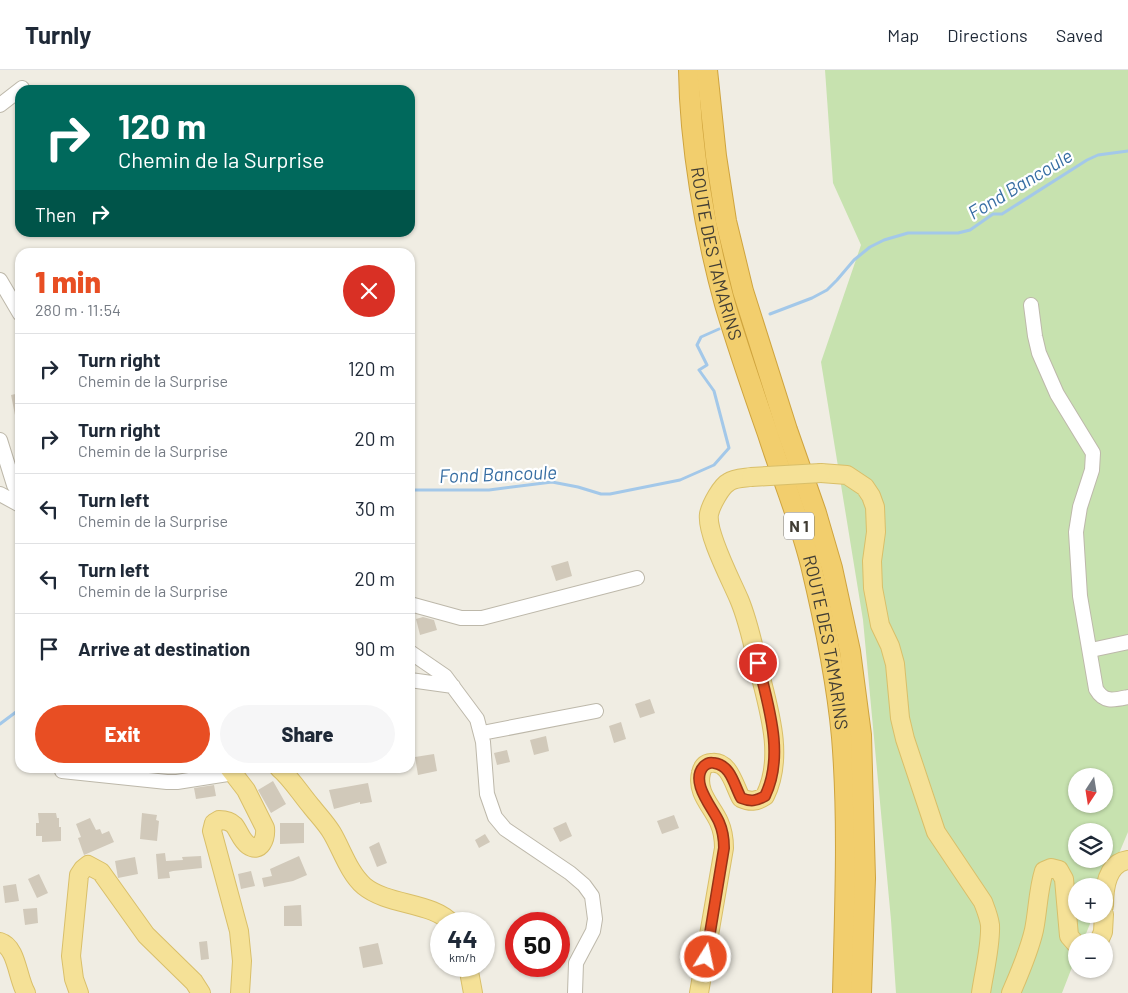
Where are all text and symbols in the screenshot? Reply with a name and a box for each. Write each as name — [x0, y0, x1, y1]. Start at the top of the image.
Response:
text: Turnly — [25, 20, 91, 49]
text: Map — [887, 24, 919, 46]
text: Directions — [947, 24, 1028, 46]
text: Saved — [1056, 24, 1103, 46]
text: 120 m — [118, 104, 206, 146]
icon: right — [35, 105, 100, 170]
water label: Fond Bancoule — [963, 143, 1076, 224]
text: Chemin de la Surprise — [118, 146, 324, 172]
street label: ROUTE DES TAMARINS — [687, 165, 747, 343]
icon: right — [86, 200, 114, 228]
text: Then — [35, 203, 76, 226]
text: 1 min — [35, 263, 101, 299]
button: close — [343, 265, 395, 317]
text: 280 m · 11:54 — [35, 300, 121, 319]
text: Turn right — [78, 348, 160, 371]
icon: right — [35, 355, 63, 383]
text: 120 m — [348, 357, 395, 380]
text: Chemin de la Surprise — [78, 371, 228, 390]
text: Turn right — [78, 418, 160, 441]
icon: right — [35, 425, 63, 453]
text: 20 m — [355, 427, 395, 450]
text: Chemin de la Surprise — [78, 441, 228, 460]
water label: Fond Bancoule — [439, 460, 557, 487]
text: Turn left — [78, 488, 149, 511]
icon: left — [35, 495, 63, 523]
text: 30 m — [355, 497, 395, 520]
text: Chemin de la Surprise — [78, 511, 228, 530]
road number: N 1 — [784, 512, 814, 540]
street label: ROUTE DES TAMARINS — [799, 553, 853, 731]
text: Turn left — [78, 558, 149, 581]
icon: left — [35, 565, 63, 593]
text: 20 m — [355, 567, 395, 590]
text: Chemin de la Surprise — [78, 581, 228, 600]
icon: arrive — [35, 635, 63, 663]
text: Arrive at destination — [78, 637, 250, 660]
text: 90 m — [355, 637, 395, 660]
pin — [737, 642, 779, 684]
icon: arrive — [744, 649, 772, 677]
button: Exit — [35, 705, 210, 763]
button: Share — [220, 705, 395, 763]
north arrow — [1068, 768, 1112, 812]
map controls — [1068, 768, 1113, 978]
button: layers — [1068, 823, 1113, 868]
button: + — [1068, 878, 1113, 923]
speed limit sign: 50 — [505, 912, 570, 977]
text: 44 — [447, 923, 478, 953]
position arrow — [679, 930, 731, 982]
button: − — [1068, 933, 1113, 978]
text: km/h — [449, 950, 476, 964]

